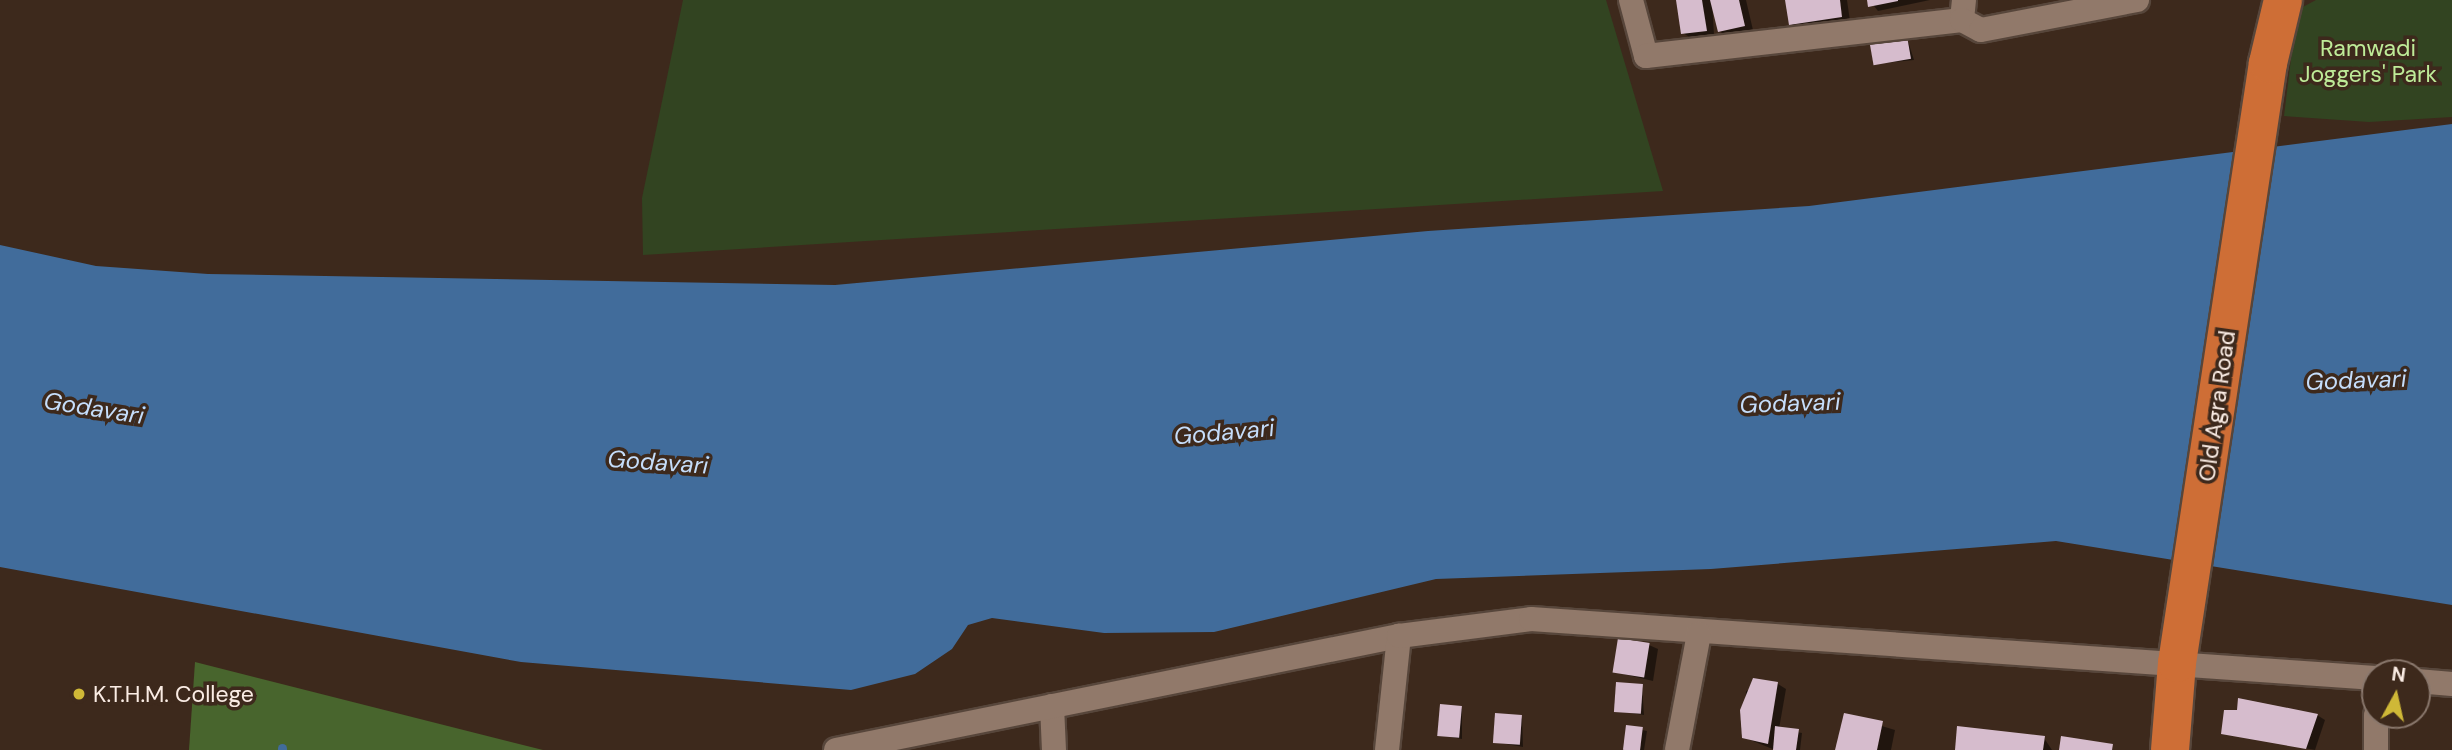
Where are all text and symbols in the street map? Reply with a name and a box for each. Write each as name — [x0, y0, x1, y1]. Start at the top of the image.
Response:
park label: Ramwadi Joggers' Park — [2299, 34, 2437, 88]
street label: Old Agra Road — [2193, 329, 2241, 483]
water label: Godavari — [2305, 364, 2407, 396]
water label: Godavari — [42, 386, 146, 430]
water label: Godavari — [1739, 387, 1841, 419]
water label: Godavari — [1172, 413, 1276, 451]
water label: Godavari — [607, 444, 709, 480]
north arrow — [2361, 659, 2431, 729]
text: N — [2390, 661, 2407, 688]
place label: K.T.H.M. College — [93, 680, 254, 708]
marker: K.T.H.M. College — [71, 686, 87, 702]

